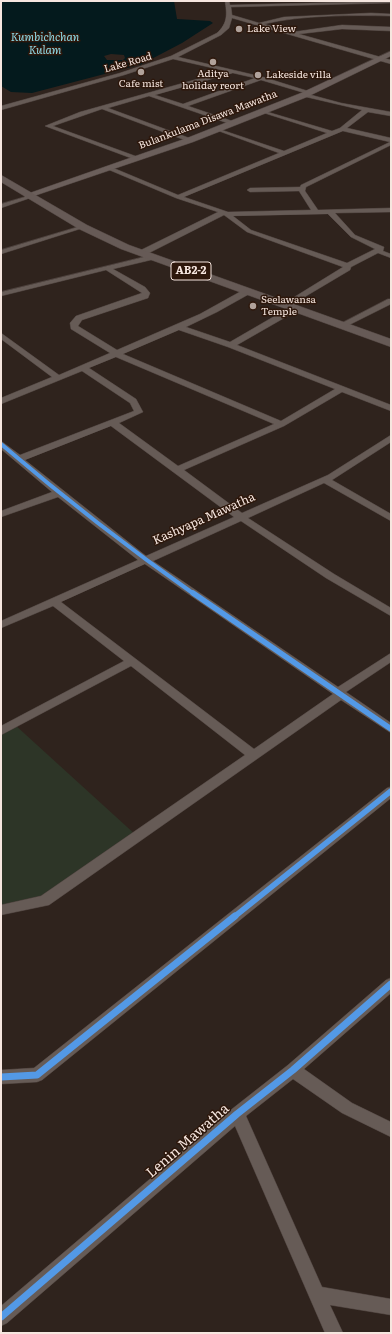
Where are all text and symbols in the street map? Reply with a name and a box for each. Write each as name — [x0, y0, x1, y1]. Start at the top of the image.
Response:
place label: Lake View — [247, 23, 296, 35]
marker: Lake View — [234, 24, 244, 34]
water label: Kumbichchan Kulam — [11, 31, 79, 57]
street label: Lake Road — [103, 50, 153, 76]
marker: Aditya holiday reort — [208, 57, 218, 67]
marker: Cafe mist — [136, 67, 146, 77]
place label: Aditya holiday reort — [182, 68, 244, 92]
place label: Lakeside villa — [266, 69, 331, 81]
marker: Lakeside villa — [253, 70, 263, 80]
place label: Cafe mist — [119, 78, 163, 90]
street label: Bulankulama Disawa Mawatha — [137, 88, 279, 152]
road number: AB2-2 — [171, 262, 211, 280]
place label: Seelawansa Temple — [261, 294, 316, 318]
marker: Seelawansa Temple — [248, 301, 258, 311]
street label: Kashyapa Mawatha — [151, 490, 257, 548]
street label: Lenin Mawatha — [143, 1100, 233, 1182]

